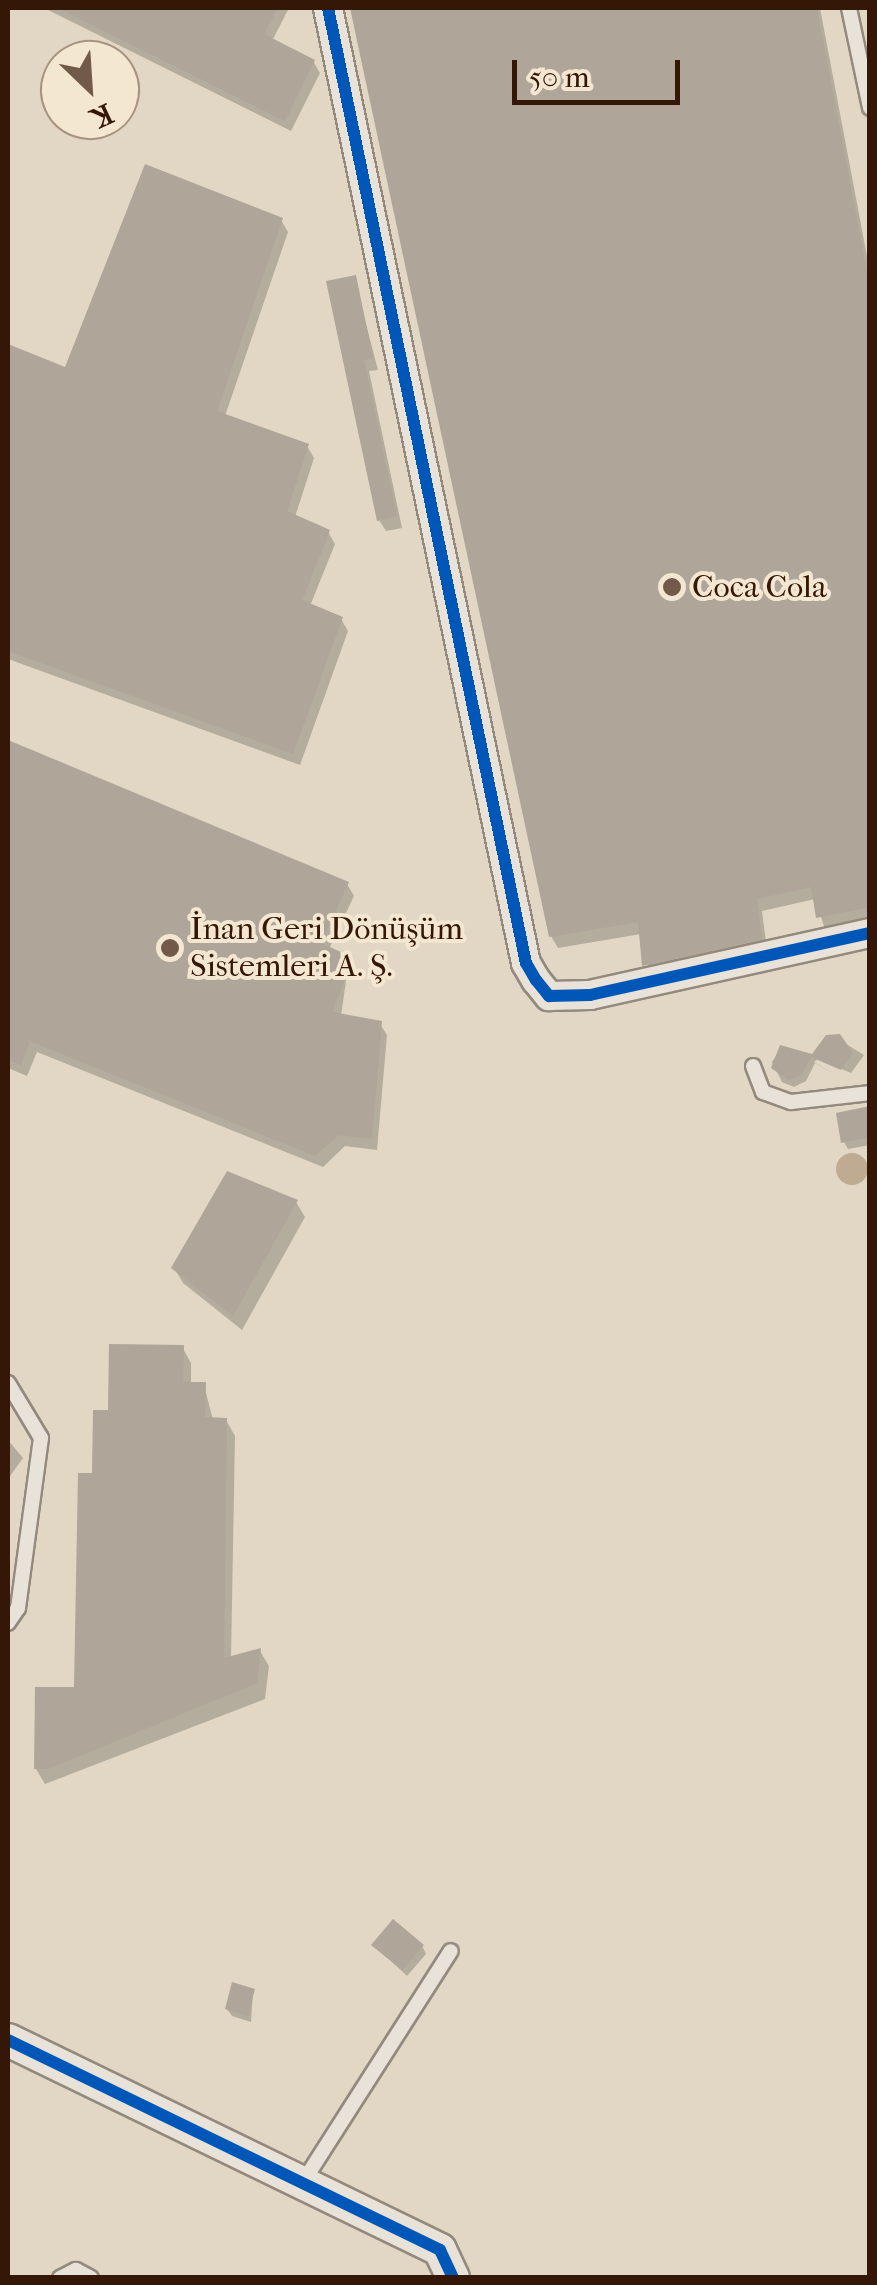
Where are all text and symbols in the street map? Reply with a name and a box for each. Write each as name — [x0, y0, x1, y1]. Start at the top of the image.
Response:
north arrow — [40, 40, 140, 140]
scale bar — [517, 40, 684, 102]
text: 50 m — [529, 60, 590, 95]
text: K — [86, 97, 118, 135]
place label: Coca Cola — [692, 568, 827, 606]
marker: Coca Cola — [661, 576, 683, 598]
place label: İnan Geri Dönüşüm Sistemleri A. Ş. — [190, 911, 463, 986]
marker: İnan Geri Dönüşüm Sistemleri A. Ş. — [159, 937, 181, 959]

